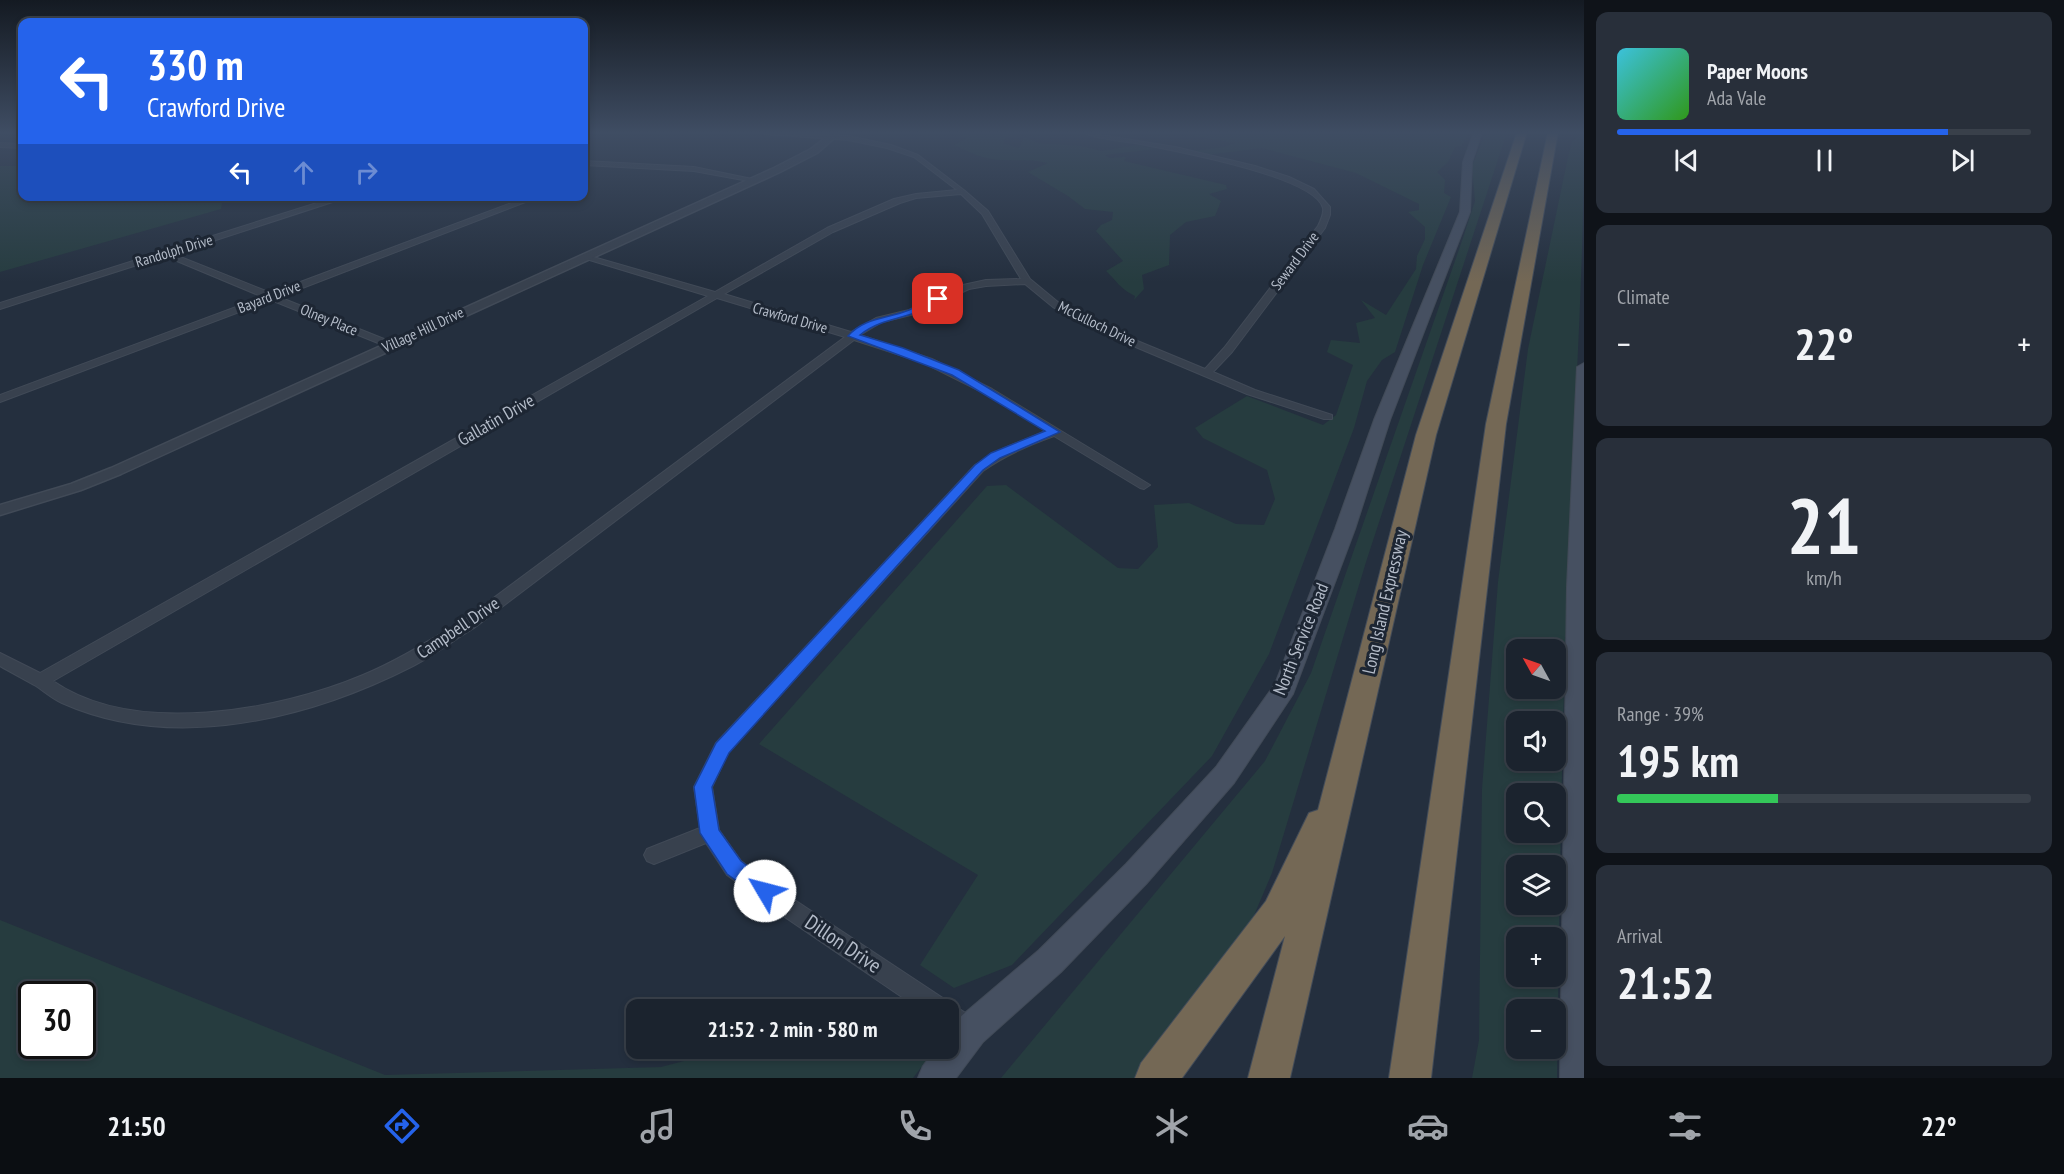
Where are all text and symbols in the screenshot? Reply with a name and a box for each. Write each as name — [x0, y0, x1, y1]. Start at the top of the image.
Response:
text: 330 m — [147, 37, 244, 92]
icon: left — [48, 42, 126, 120]
text: Paper Moons — [1707, 57, 1808, 85]
text: Ada Vale — [1707, 85, 1766, 111]
text: Crawford Drive — [147, 90, 285, 124]
icon: previous — [1670, 144, 1703, 177]
icon: pause — [1808, 144, 1841, 177]
icon: next — [1946, 144, 1979, 177]
icon: left — [224, 156, 257, 189]
icon: ahead — [287, 156, 320, 189]
icon: right — [350, 156, 383, 189]
street label: Seward Drive — [1266, 228, 1323, 294]
street label: Randolph Drive — [133, 230, 215, 271]
pin — [912, 273, 963, 324]
street label: Bayard Drive — [235, 276, 303, 317]
icon: arrive — [921, 282, 954, 315]
text: Climate — [1617, 284, 1670, 310]
street label: McCulloch Drive — [1055, 297, 1139, 350]
street label: Crawford Drive — [751, 298, 830, 337]
street label: Olney Place — [298, 299, 361, 340]
street label: Village Hill Drive — [378, 302, 467, 357]
text: 22° — [1794, 314, 1854, 372]
text: − — [1617, 322, 1631, 365]
text: + — [2017, 322, 2031, 365]
street label: Gallatin Drive — [453, 388, 538, 451]
text: 21 — [1787, 475, 1861, 576]
street label: Long Island Expressway — [1357, 527, 1412, 676]
text: km/h — [1806, 565, 1842, 591]
street label: North Service Road — [1268, 580, 1333, 698]
street label: Campbell Drive — [412, 592, 503, 664]
north arrow — [1506, 639, 1566, 699]
map controls — [1506, 639, 1566, 1059]
text: Range · 39% — [1617, 701, 1704, 727]
button: sound — [1506, 711, 1566, 771]
text: 195 km — [1617, 731, 1739, 789]
button: search — [1506, 783, 1566, 843]
button: layers — [1506, 855, 1566, 915]
position arrow — [733, 859, 797, 923]
street label: Dillon Drive — [800, 908, 887, 979]
text: Arrival — [1617, 923, 1662, 949]
button: + — [1506, 927, 1566, 987]
text: 21:52 — [1617, 953, 1714, 1011]
speed limit sign: 30 — [18, 981, 96, 1059]
button: − — [1506, 999, 1566, 1059]
text: 21:52 · 2 min · 580 m — [707, 1015, 878, 1043]
icon: directions — [381, 1105, 423, 1147]
icon: music — [637, 1105, 679, 1147]
icon: phone — [894, 1105, 936, 1147]
icon: climate — [1151, 1105, 1193, 1147]
icon: car — [1407, 1105, 1449, 1147]
icon: filters — [1664, 1105, 1706, 1147]
text: 21:50 — [107, 1109, 166, 1143]
text: 22° — [1921, 1109, 1957, 1143]

